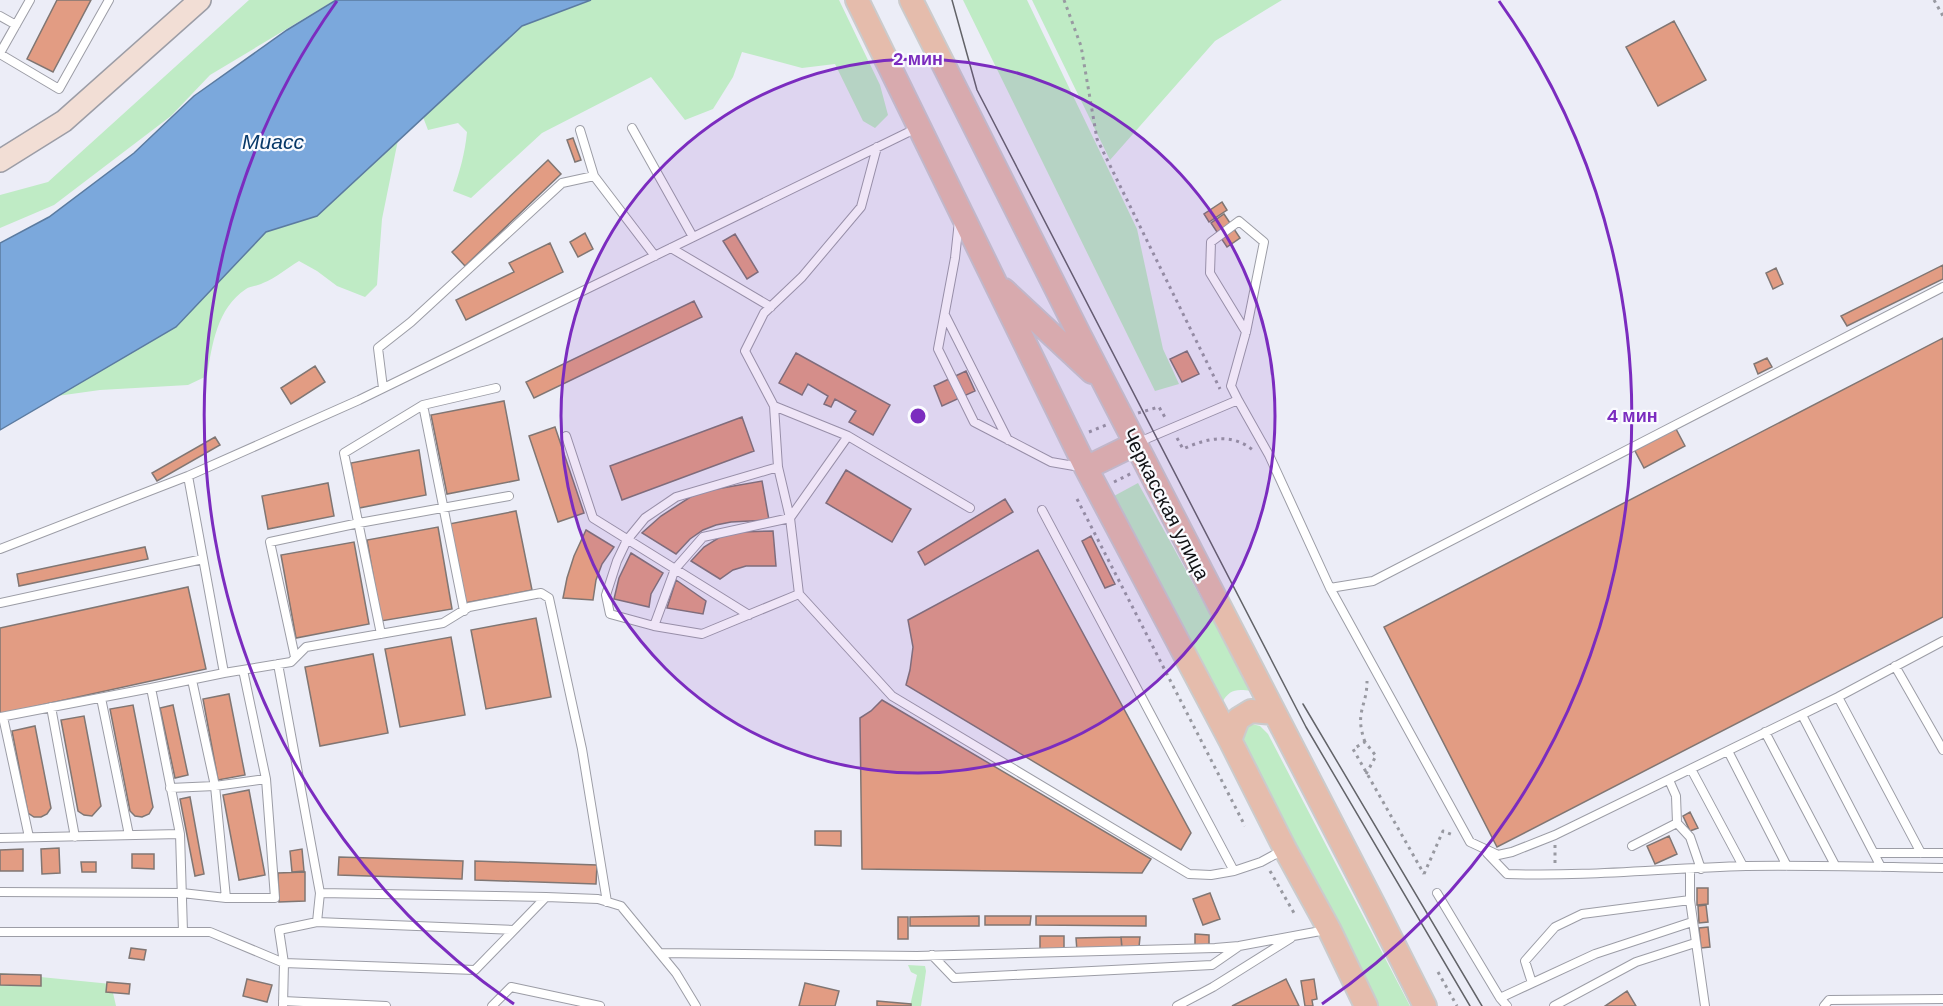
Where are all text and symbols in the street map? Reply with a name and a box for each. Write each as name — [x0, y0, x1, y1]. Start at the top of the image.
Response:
text: 2 мин — [893, 47, 943, 71]
water label: Миасс — [242, 128, 304, 156]
text: 4 мин — [1606, 404, 1658, 428]
centre of rings — [908, 406, 928, 426]
street label: Черкасская улица — [1116, 424, 1216, 585]

